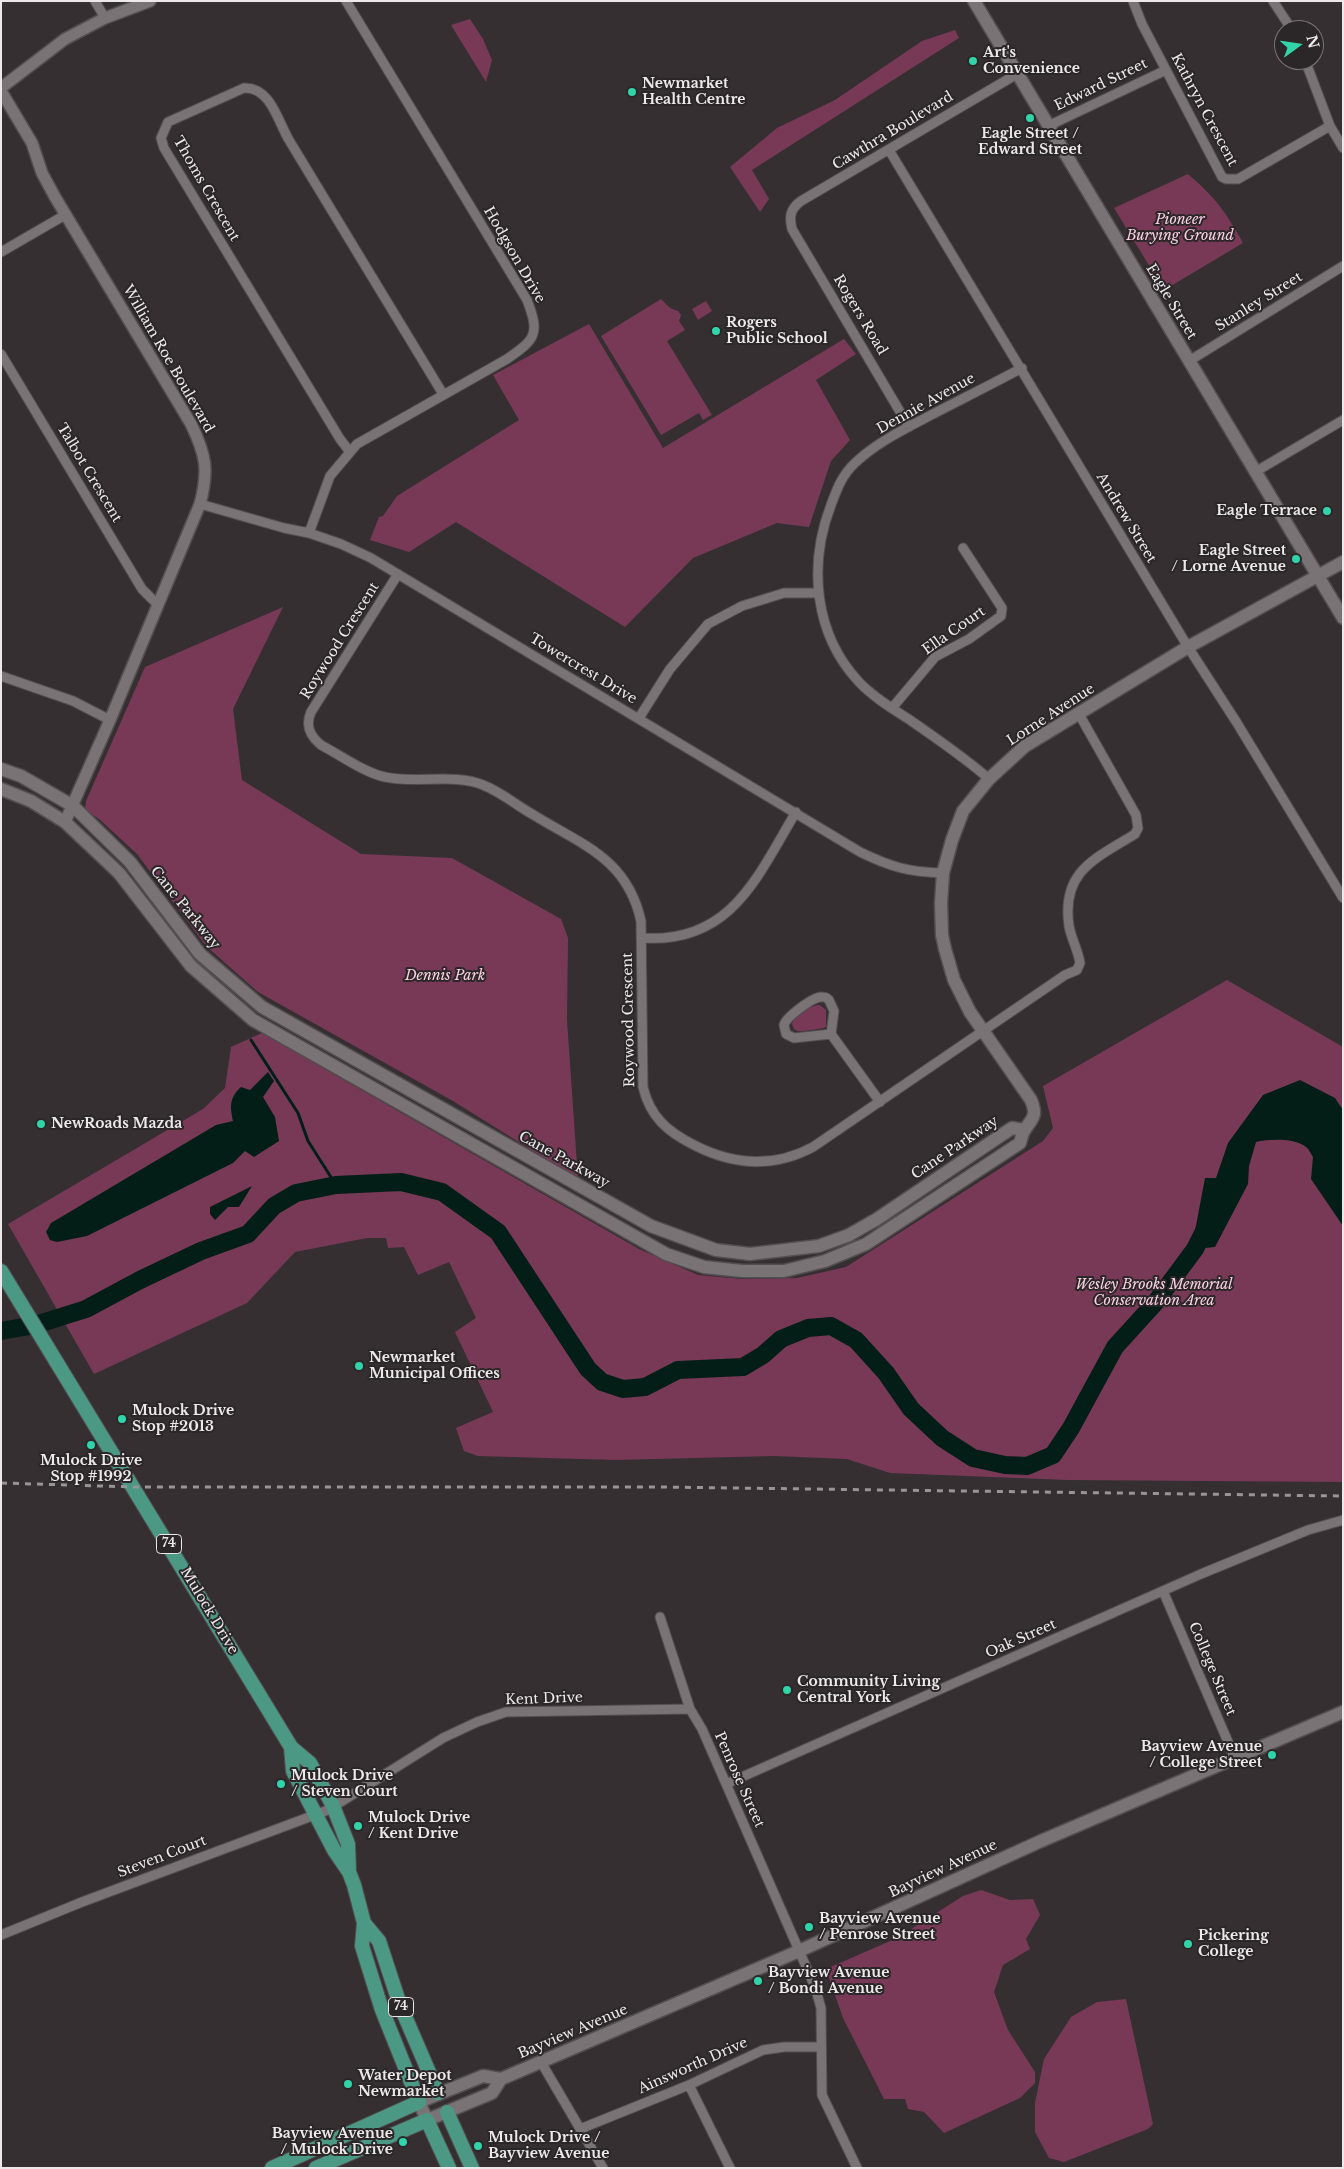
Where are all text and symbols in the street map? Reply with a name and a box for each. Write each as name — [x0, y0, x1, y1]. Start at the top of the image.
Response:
north arrow — [1274, 20, 1324, 70]
text: N — [1302, 33, 1323, 50]
place label: Art's Convenience — [983, 45, 1080, 78]
street label: Kathryn Crescent — [1167, 51, 1241, 169]
marker: Art's Convenience — [967, 55, 979, 67]
street label: Edward Street — [1052, 55, 1150, 115]
place label: Newmarket Health Centre — [642, 76, 746, 108]
marker: Newmarket Health Centre — [626, 86, 638, 98]
street label: Cawthra Boulevard — [830, 88, 956, 174]
marker: Eagle Street / Edward Street — [1024, 112, 1036, 124]
place label: Eagle Street / Edward Street — [978, 126, 1082, 158]
street label: Thoms Crescent — [169, 134, 243, 244]
street label: Hodgson Drive — [480, 204, 548, 306]
park label: Pioneer Burying Ground — [1126, 212, 1234, 244]
street label: Eagle Street — [1142, 261, 1200, 343]
street label: Stanley Street — [1213, 269, 1305, 335]
street label: Rogers Road — [829, 272, 891, 358]
street label: William Roe Boulevard — [119, 282, 217, 436]
place label: Rogers Public School — [726, 315, 828, 348]
marker: Rogers Public School — [710, 325, 722, 337]
street label: Dennie Avenue — [874, 370, 978, 438]
street label: Talbot Crescent — [53, 421, 125, 525]
street label: Andrew Street — [1092, 470, 1160, 566]
place label: Eagle Terrace — [1216, 503, 1317, 519]
marker: Eagle Terrace — [1321, 505, 1333, 517]
place label: Eagle Street / Lorne Avenue — [1171, 543, 1286, 576]
marker: Eagle Street / Lorne Avenue — [1290, 553, 1302, 565]
street label: Roywood Crescent — [297, 579, 383, 703]
street label: Ella Court — [919, 603, 989, 659]
street label: Towercrest Drive — [526, 630, 640, 708]
street label: Lorne Avenue — [1004, 680, 1098, 750]
street label: Cane Parkway — [147, 863, 223, 953]
street label: Roywood Crescent — [619, 952, 639, 1088]
park label: Dennis Park — [405, 968, 485, 984]
street label: Cane Parkway — [908, 1113, 1002, 1183]
place label: NewRoads Mazda — [51, 1116, 182, 1132]
marker: NewRoads Mazda — [35, 1118, 47, 1130]
street label: Cane Parkway — [516, 1128, 612, 1192]
park label: Wesley Brooks Memorial Conservation Area — [1075, 1277, 1233, 1310]
place label: Newmarket Municipal Offices — [369, 1350, 500, 1382]
marker: Newmarket Municipal Offices — [353, 1360, 365, 1372]
place label: Mulock Drive Stop #2013 — [132, 1403, 234, 1435]
marker: Mulock Drive Stop #2013 — [116, 1413, 128, 1425]
marker: Mulock Drive Stop #1992 — [85, 1439, 97, 1451]
place label: Mulock Drive Stop #1992 — [40, 1453, 142, 1485]
road number: 74 — [156, 1535, 182, 1554]
street label: Mulock Drive — [177, 1565, 241, 1657]
street label: Oak Street — [983, 1616, 1059, 1662]
street label: College Street — [1185, 1620, 1239, 1718]
place label: Community Living Central York — [797, 1674, 940, 1706]
marker: Community Living Central York — [781, 1684, 793, 1696]
street label: Kent Drive — [505, 1689, 583, 1709]
street label: Penrose Street — [710, 1730, 768, 1830]
place label: Bayview Avenue / College Street — [1141, 1739, 1262, 1771]
marker: Bayview Avenue / College Street — [1266, 1749, 1278, 1761]
place label: Mulock Drive / Steven Court — [291, 1768, 397, 1800]
marker: Mulock Drive / Steven Court — [275, 1778, 287, 1790]
place label: Mulock Drive / Kent Drive — [368, 1810, 470, 1842]
marker: Mulock Drive / Kent Drive — [352, 1820, 364, 1832]
street label: Steven Court — [115, 1832, 209, 1882]
street label: Bayview Avenue — [886, 1837, 1000, 1901]
place label: Bayview Avenue / Penrose Street — [819, 1911, 940, 1944]
marker: Bayview Avenue / Penrose Street — [803, 1921, 815, 1933]
place label: Pickering College — [1198, 1928, 1269, 1960]
marker: Pickering College — [1182, 1938, 1194, 1950]
place label: Bayview Avenue / Bondi Avenue — [768, 1965, 889, 1998]
marker: Bayview Avenue / Bondi Avenue — [752, 1975, 764, 1987]
road number: 74 — [388, 1998, 414, 2016]
street label: Bayview Avenue — [516, 2001, 630, 2063]
street label: Ainsworth Drive — [636, 2034, 750, 2098]
place label: Water Depot Newmarket — [358, 2068, 452, 2100]
marker: Water Depot Newmarket — [342, 2078, 354, 2090]
place label: Bayview Avenue / Mulock Drive — [272, 2126, 393, 2158]
place label: Mulock Drive / Bayview Avenue — [488, 2130, 609, 2162]
marker: Bayview Avenue / Mulock Drive — [397, 2136, 409, 2148]
marker: Mulock Drive / Bayview Avenue — [472, 2140, 484, 2152]

